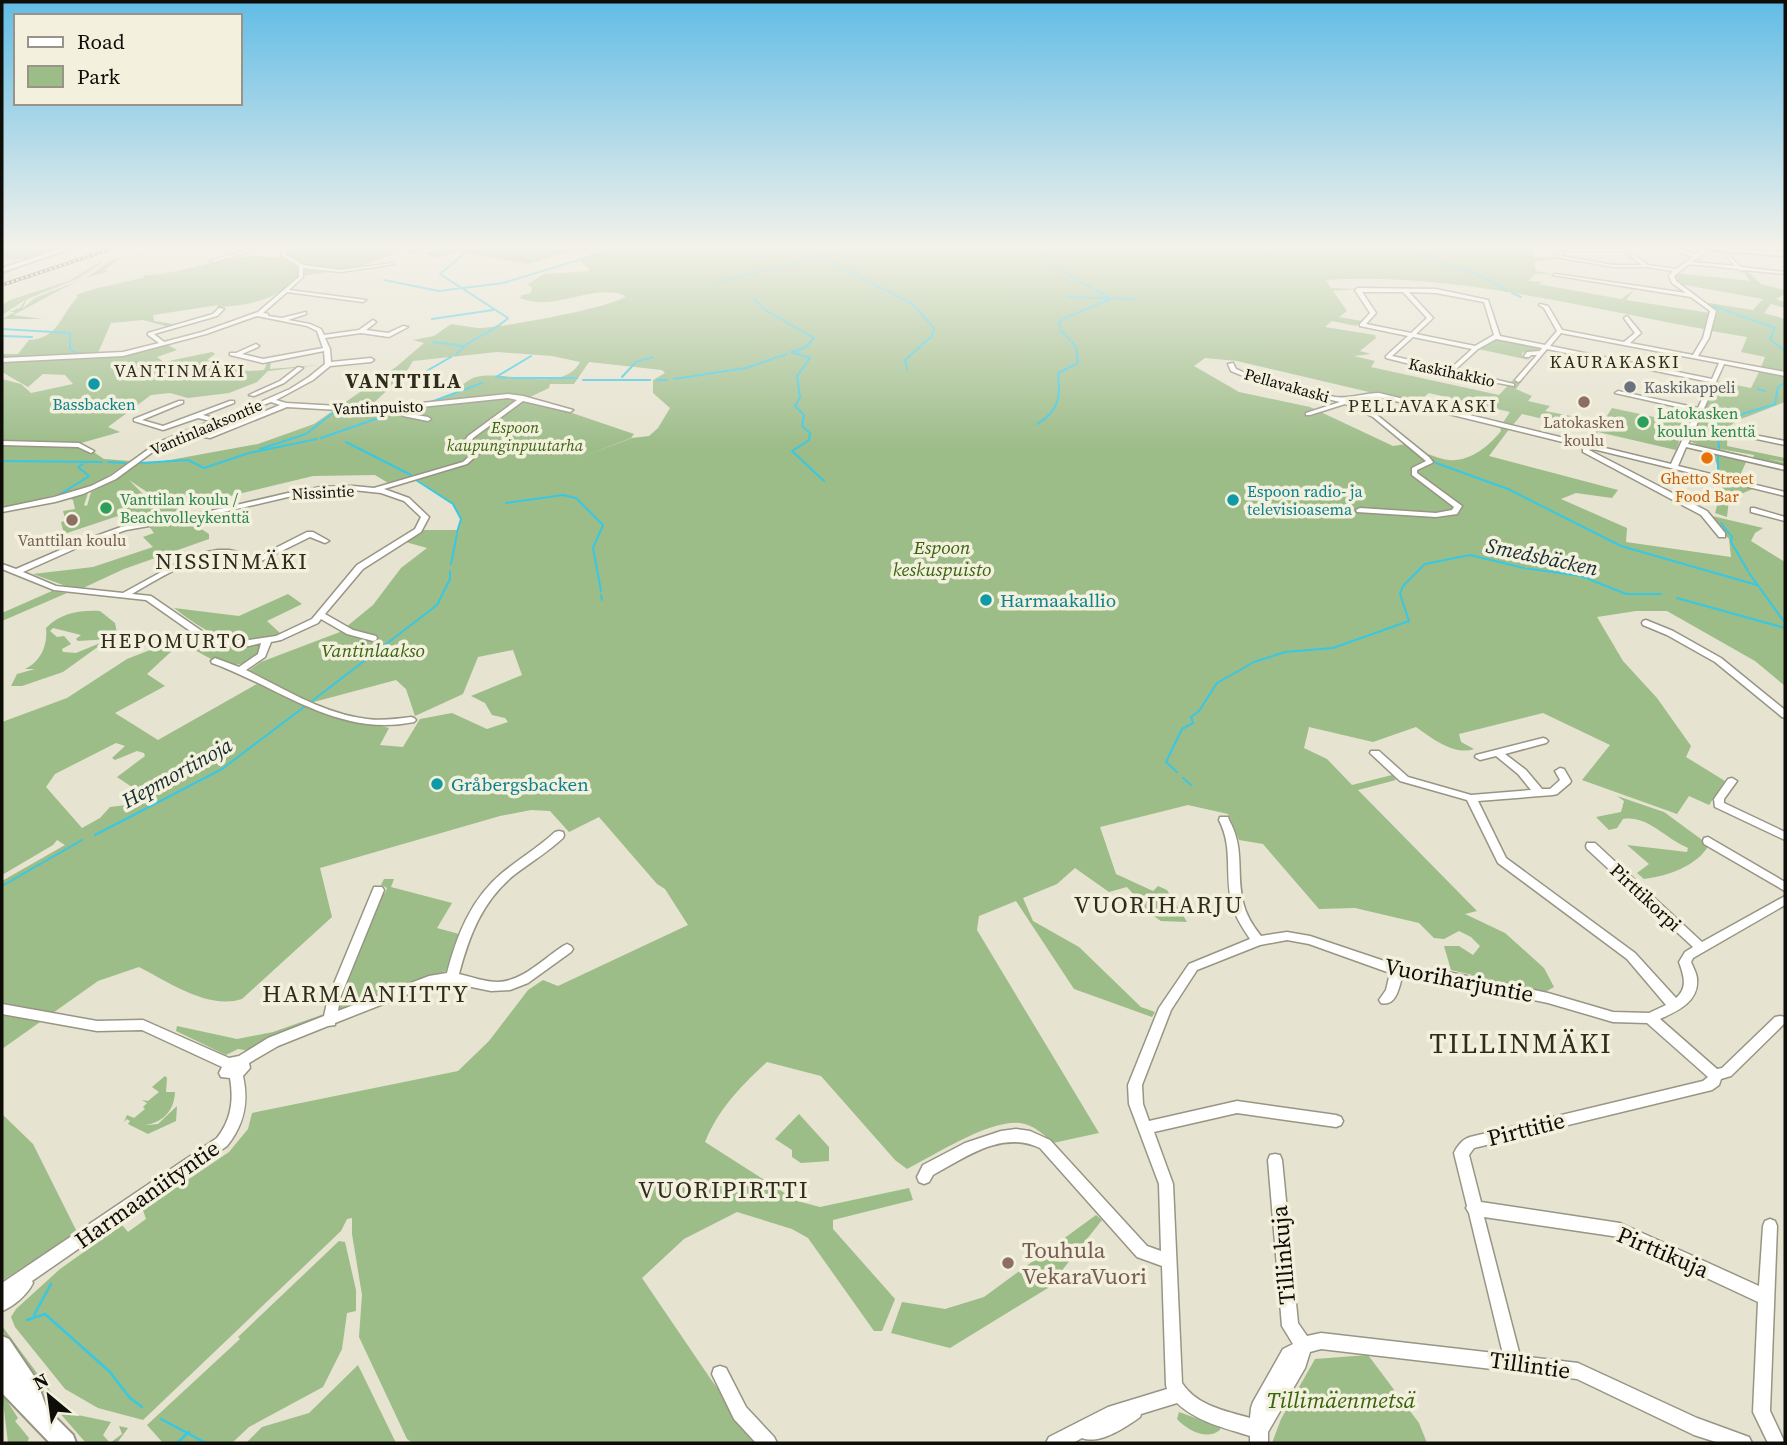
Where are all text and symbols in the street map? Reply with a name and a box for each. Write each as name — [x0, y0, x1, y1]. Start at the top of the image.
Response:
legend — [14, 14, 242, 105]
text: Road — [77, 27, 125, 56]
text: Park — [77, 62, 121, 91]
district label: KAURAKASKI — [1549, 349, 1681, 374]
street label: Kaskihakkio — [1407, 352, 1497, 392]
district label: VANTINMÄKI — [114, 358, 246, 383]
street label: Pellavakaski — [1242, 362, 1332, 408]
district label: VANTTILA — [345, 366, 463, 395]
marker: Bassbacken — [86, 376, 102, 392]
place label: Kaskikappeli — [1644, 376, 1736, 398]
marker: Kaskikappeli — [1622, 379, 1638, 395]
place label: Bassbacken — [52, 393, 136, 415]
street label: Vantinlaaksontie — [147, 393, 265, 461]
district label: PELLAVAKASKI — [1348, 393, 1498, 418]
street label: Vantinpuisto — [332, 394, 424, 420]
marker: Latokasken koulu — [1576, 394, 1592, 410]
place label: Latokasken koulun kenttä — [1657, 402, 1756, 442]
place label: Latokasken koulu — [1543, 411, 1625, 451]
marker: Latokasken koulun kenttä — [1635, 414, 1651, 430]
park label: Espoon kaupunginpuutarha — [447, 416, 584, 456]
marker: Ghetto Street Food Bar — [1699, 450, 1715, 466]
place label: Ghetto Street Food Bar — [1660, 467, 1754, 507]
street label: Nissintie — [291, 479, 355, 505]
place label: Espoon radio- ja televisioasema — [1247, 480, 1363, 520]
place label: Vanttilan koulu / Beachvolleykenttä — [120, 488, 251, 528]
marker: Espoon radio- ja televisioasema — [1225, 492, 1241, 508]
marker: Vanttilan koulu / Beachvolleykenttä — [98, 500, 114, 516]
marker: Vanttilan koulu — [64, 512, 80, 528]
place label: Vanttilan koulu — [18, 529, 126, 551]
water label: Smedsbäcken — [1484, 531, 1601, 583]
park label: Espoon keskuspuisto — [893, 534, 991, 582]
district label: NISSINMÄKI — [155, 545, 309, 577]
place label: Harmaakallio — [1000, 587, 1116, 613]
marker: Harmaakallio — [978, 592, 994, 608]
district label: HEPOMURTO — [100, 626, 248, 655]
park label: Vantinlaakso — [321, 637, 425, 663]
water label: Hepmortinoja — [115, 730, 237, 815]
place label: Gråbergsbacken — [451, 771, 589, 797]
marker: Gråbergsbacken — [429, 776, 445, 792]
street label: Pirttikorpi — [1605, 857, 1688, 937]
district label: VUORIHARJU — [1074, 888, 1244, 921]
street label: Vuoriharjuntie — [1382, 950, 1536, 1010]
district label: HARMAANIITTY — [262, 977, 470, 1010]
district label: TILLINMÄKI — [1429, 1024, 1613, 1062]
street label: Pirttitie — [1484, 1104, 1568, 1154]
street label: Harmaaniityntie — [68, 1132, 226, 1256]
district label: VUORIPIRTTI — [638, 1173, 810, 1206]
street label: Tillinkuja — [1263, 1204, 1303, 1306]
street label: Pirttikuja — [1612, 1218, 1714, 1286]
place label: Touhula VekaraVuori — [1022, 1234, 1147, 1292]
marker: Touhula VekaraVuori — [1000, 1255, 1016, 1271]
street label: Tillintie — [1488, 1344, 1572, 1386]
north arrow — [14, 1361, 84, 1431]
text: N — [28, 1366, 53, 1396]
park label: Tillimäenmetsä — [1266, 1384, 1416, 1416]

